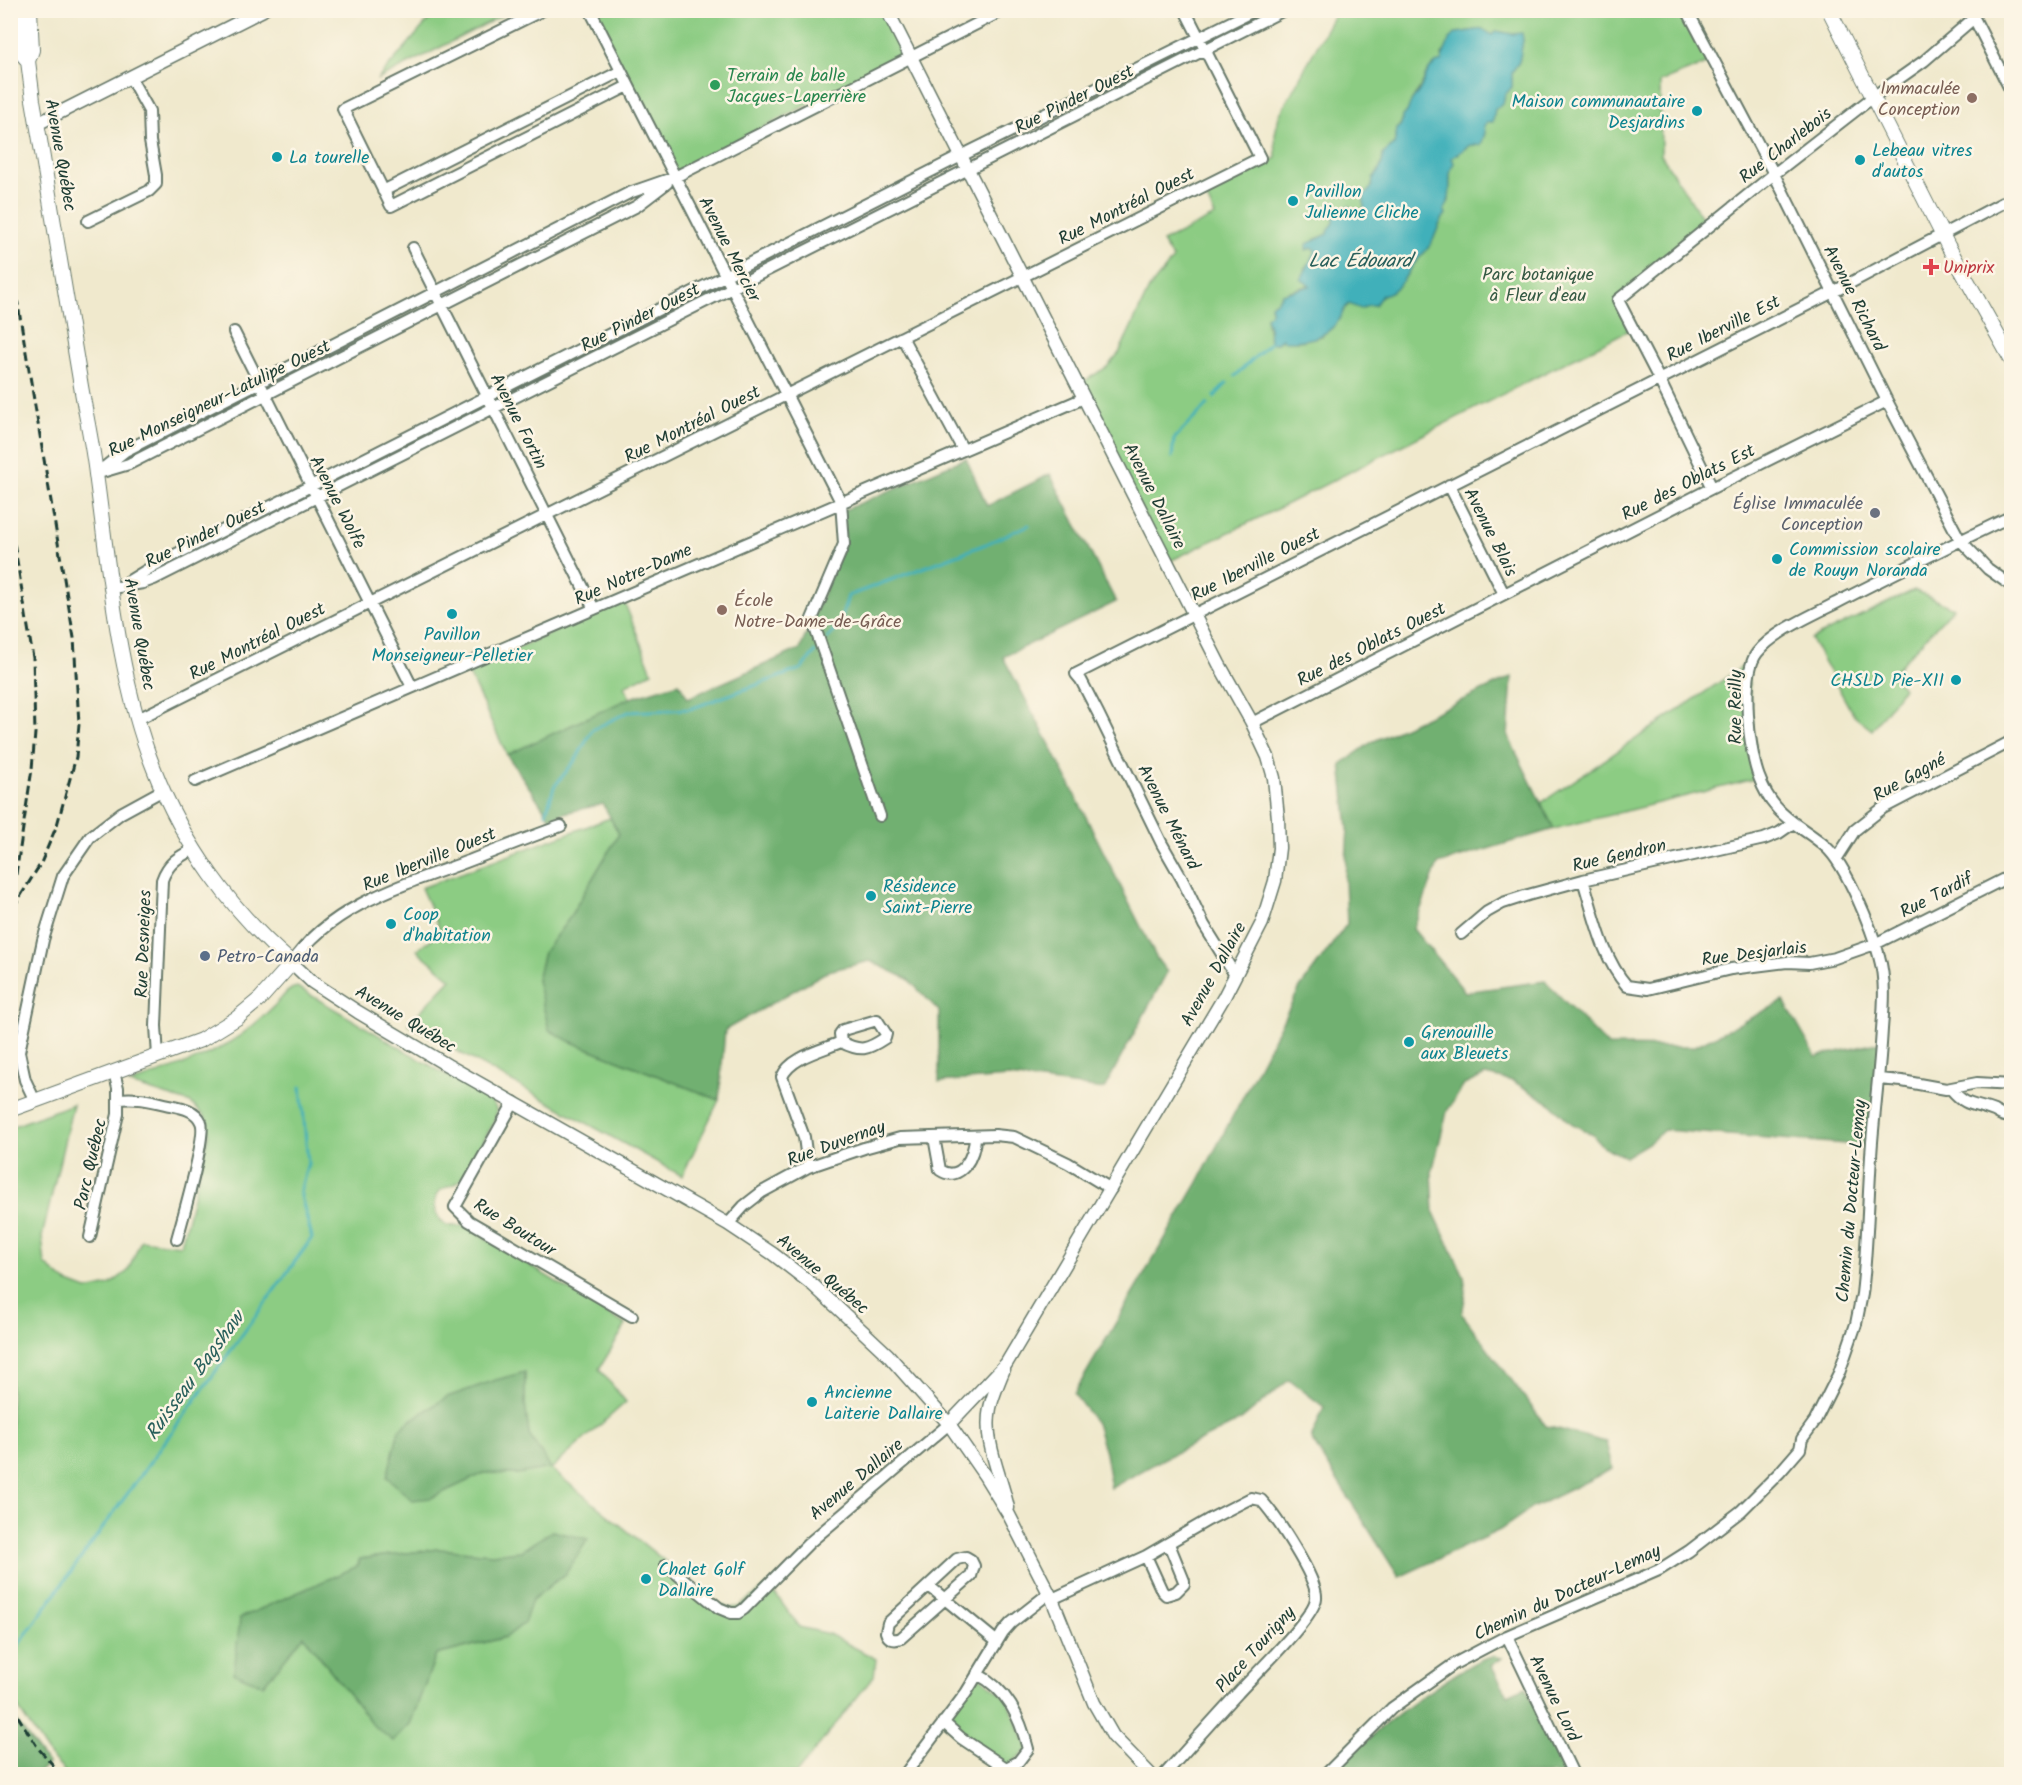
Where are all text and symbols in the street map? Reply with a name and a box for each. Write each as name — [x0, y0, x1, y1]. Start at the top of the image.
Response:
street label: Rue Pinder Ouest — [1010, 57, 1140, 143]
place label: Terrain de balle Jacques-Laperrière — [727, 62, 866, 112]
place label: Immaculée Conception — [1878, 75, 1960, 125]
marker: Terrain de balle Jacques-Laperrière — [708, 78, 722, 92]
place label: Maison communautaire Desjardins — [1512, 88, 1685, 138]
marker: Immaculée Conception — [1965, 91, 1979, 105]
street label: Avenue Québec — [35, 97, 84, 214]
street label: Rue Charlebois — [1733, 100, 1839, 192]
marker: Maison communautaire Desjardins — [1690, 104, 1704, 118]
place label: Lebeau vitres d'autos — [1872, 137, 1973, 187]
place label: La tourelle — [289, 144, 369, 173]
marker: La tourelle — [270, 150, 284, 164]
marker: Lebeau vitres d'autos — [1853, 153, 1867, 167]
street label: Rue Montréal Ouest — [1053, 160, 1201, 254]
place label: Pavillon Julienne Cliche — [1305, 178, 1419, 228]
street label: Avenue Mercier — [690, 192, 768, 308]
marker: Pavillon Julienne Cliche — [1286, 194, 1300, 208]
street label: Avenue Richard — [1814, 240, 1893, 358]
water label: Lac Édouard — [1308, 246, 1417, 278]
place label: Uniprix — [1943, 254, 1994, 283]
marker: Uniprix — [1924, 260, 1938, 274]
park label: Parc botanique à Fleur d'eau — [1482, 261, 1594, 311]
street label: Rue Pinder Ouest — [576, 275, 706, 361]
street label: Rue Iberville Est — [1662, 288, 1787, 371]
street label: Rue Monseigneur-Latulipe Ouest — [103, 332, 337, 466]
street label: Avenue Fortin — [481, 369, 554, 475]
street label: Rue Montréal Ouest — [619, 378, 767, 472]
street label: Rue des Oblats Est — [1617, 437, 1762, 530]
street label: Avenue Dallaire — [1114, 438, 1193, 555]
street label: Avenue Wolfe — [301, 451, 373, 555]
street label: Avenue Blais — [1455, 483, 1525, 583]
place label: Église Immaculée Conception — [1733, 490, 1863, 540]
street label: Rue Pinder Ouest — [141, 493, 272, 577]
marker: Église Immaculée Conception — [1868, 506, 1882, 520]
street label: Rue Iberville Ouest — [1186, 520, 1326, 610]
street label: Rue Notre-Dame — [570, 536, 697, 614]
place label: Commission scolaire de Rouyn Noranda — [1789, 536, 1941, 586]
marker: Commission scolaire de Rouyn Noranda — [1770, 552, 1784, 566]
street label: Avenue Québec — [114, 576, 163, 693]
place label: École Notre-Dame-de-Grâce — [734, 587, 901, 637]
street label: Rue Montréal Ouest — [184, 595, 332, 689]
street label: Rue des Oblats Ouest — [1292, 595, 1452, 696]
marker: École Notre-Dame-de-Grâce — [715, 603, 729, 617]
marker: Pavillon Monseigneur-Pelletier — [445, 607, 459, 621]
place label: Pavillon Monseigneur-Pelletier — [371, 621, 534, 671]
place label: CHSLD Pie-XII — [1830, 667, 1944, 696]
street label: Rue Reilly — [1722, 669, 1751, 744]
marker: CHSLD Pie-XII — [1949, 673, 1963, 687]
street label: Rue Gagné — [1868, 746, 1953, 810]
street label: Avenue Ménard — [1129, 760, 1207, 877]
street label: Rue Iberville Ouest — [358, 820, 502, 900]
street label: Rue Gendron — [1569, 832, 1669, 881]
street label: Rue Tardif — [1895, 865, 1980, 927]
place label: Résidence Saint-Pierre — [883, 873, 972, 923]
street label: Rue Desneiges — [128, 889, 161, 999]
marker: Résidence Saint-Pierre — [864, 889, 878, 903]
place label: Coop d'habitation — [403, 901, 491, 951]
marker: Coop d'habitation — [384, 917, 398, 931]
street label: Avenue Dallaire — [1174, 917, 1255, 1032]
street label: Rue Desjarlais — [1700, 934, 1809, 975]
place label: Petro-Canada — [217, 943, 319, 972]
marker: Petro-Canada — [198, 949, 212, 963]
street label: Avenue Québec — [349, 979, 461, 1062]
place label: Grenouille aux Bleuets — [1421, 1019, 1509, 1069]
marker: Grenouille aux Bleuets — [1402, 1035, 1416, 1049]
street label: Chemin du Docteur-Lemay — [1829, 1098, 1876, 1304]
street label: Rue Duvernay — [783, 1113, 890, 1176]
street label: Parc Québec — [67, 1116, 116, 1213]
street label: Rue Boutour — [467, 1191, 562, 1266]
street label: Avenue Québec — [769, 1227, 875, 1323]
water label: Ruisseau Bagshaw — [138, 1303, 255, 1447]
place label: Ancienne Laiterie Dallaire — [824, 1379, 943, 1429]
marker: Ancienne Laiterie Dallaire — [805, 1395, 819, 1409]
street label: Avenue Dallaire — [803, 1432, 911, 1528]
street label: Chemin du Docteur-Lemay — [1469, 1537, 1667, 1650]
place label: Chalet Golf Dallaire — [658, 1556, 746, 1606]
marker: Chalet Golf Dallaire — [639, 1572, 653, 1586]
street label: Place Tourigny — [1209, 1599, 1304, 1700]
street label: Avenue Lord — [1520, 1650, 1588, 1748]

